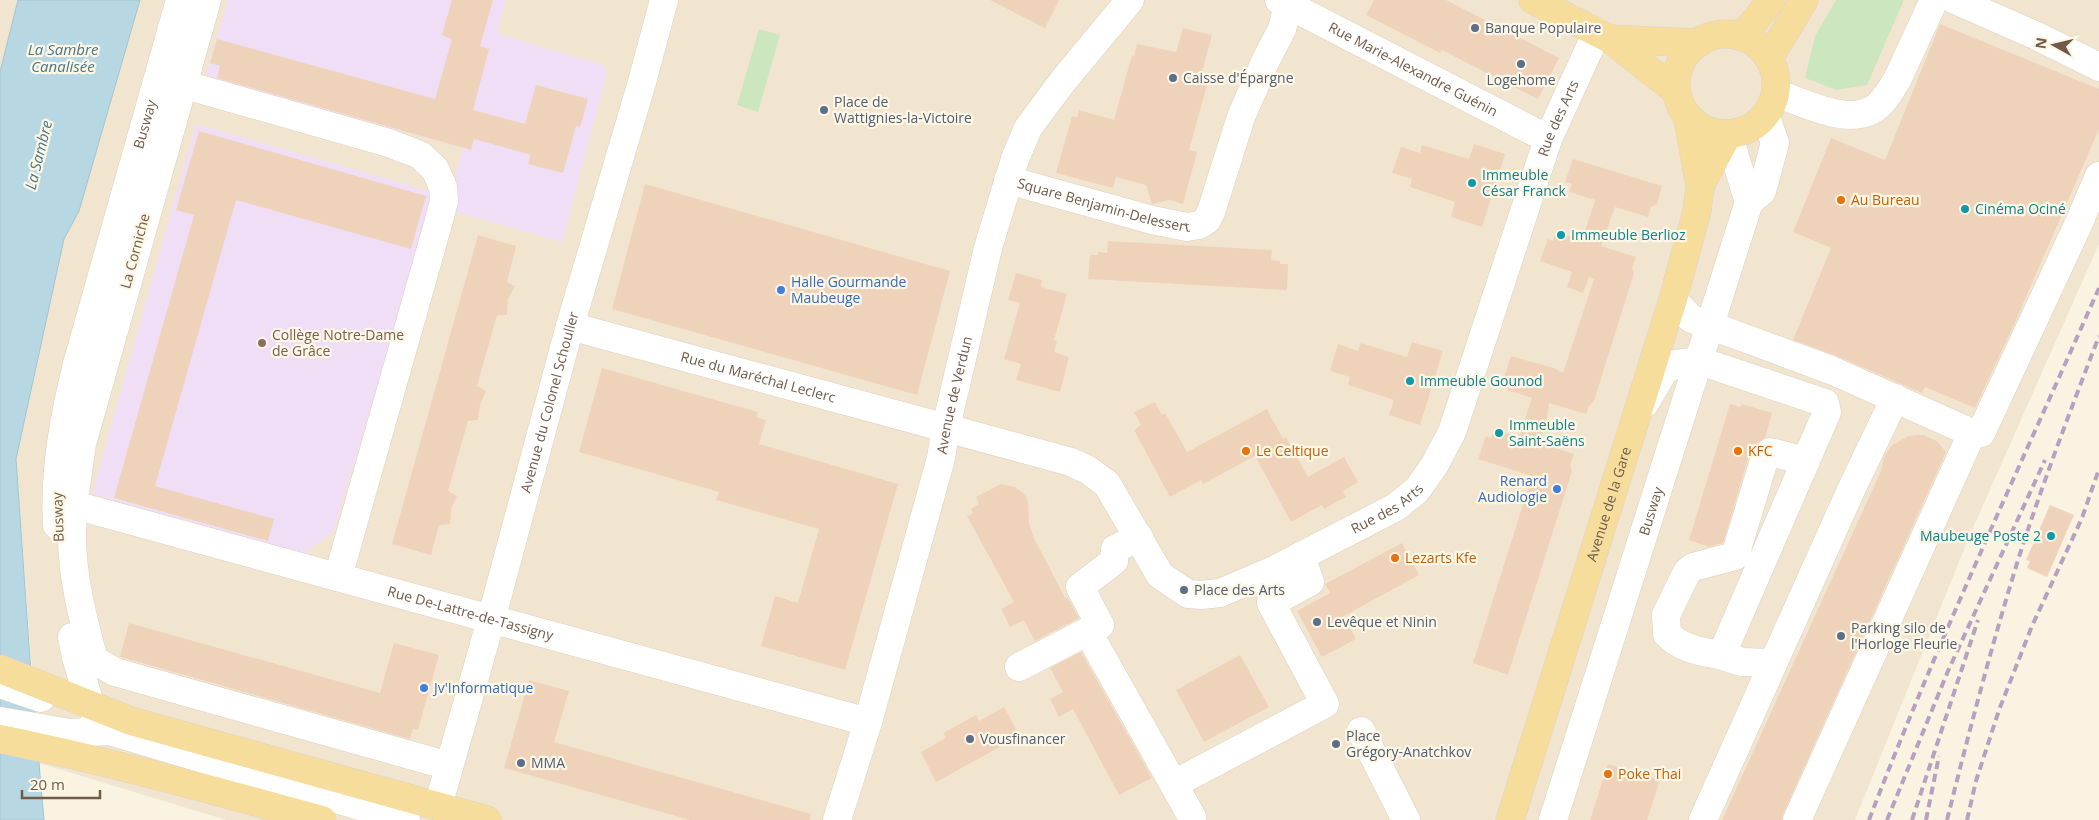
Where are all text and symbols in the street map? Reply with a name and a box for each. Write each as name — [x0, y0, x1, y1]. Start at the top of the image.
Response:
street label: Rue Marie-Alexandre Guénin — [1326, 17, 1501, 120]
place label: Banque Populaire — [1485, 18, 1602, 37]
north arrow — [2029, 20, 2079, 70]
marker: Banque Populaire — [1469, 22, 1481, 34]
text: N — [2030, 36, 2051, 50]
water label: La Sambre Canalisée — [28, 39, 99, 76]
marker: Logehome — [1515, 58, 1527, 70]
place label: Caisse d'Épargne — [1183, 68, 1294, 87]
place label: Logehome — [1486, 70, 1556, 89]
marker: Caisse d'Épargne — [1167, 72, 1179, 84]
street label: Rue des Arts — [1533, 76, 1583, 159]
place label: Place de Wattignies-la-Victoire — [834, 92, 972, 127]
street label: Busway — [128, 97, 161, 151]
marker: Place de Wattignies-la-Victoire — [818, 104, 830, 116]
water label: La Sambre — [20, 118, 56, 192]
place label: Immeuble César Franck — [1482, 165, 1567, 200]
street label: Square Benjamin-Delessert — [1015, 173, 1191, 236]
marker: Immeuble César Franck — [1466, 177, 1478, 189]
place label: Au Bureau — [1851, 190, 1920, 209]
marker: Au Bureau — [1835, 194, 1847, 206]
place label: Cinéma Ociné — [1975, 199, 2066, 218]
marker: Cinéma Ociné — [1959, 203, 1971, 215]
street label: La Corniche — [115, 211, 154, 291]
place label: Immeuble Berlioz — [1571, 225, 1686, 244]
marker: Immeuble Berlioz — [1555, 229, 1567, 241]
place label: Halle Gourmande Maubeuge — [791, 272, 906, 307]
marker: Halle Gourmande Maubeuge — [775, 284, 787, 296]
street label: Avenue du Colonel Schouller — [516, 309, 583, 495]
place label: Collège Notre-Dame de Grâce — [272, 325, 404, 360]
street label: Avenue de Verdun — [932, 334, 976, 455]
marker: Collège Notre-Dame de Grâce — [256, 337, 268, 349]
street label: Rue du Maréchal Leclerc — [679, 347, 838, 407]
place label: Immeuble Gounod — [1420, 371, 1543, 390]
marker: Immeuble Gounod — [1404, 375, 1416, 387]
place label: Immeuble Saint-Saëns — [1509, 415, 1585, 450]
marker: Immeuble Saint-Saëns — [1493, 427, 1505, 439]
place label: Le Celtique — [1256, 441, 1329, 460]
place label: KFC — [1748, 441, 1773, 460]
street label: Avenue de la Gare — [1582, 444, 1635, 564]
marker: Le Celtique — [1240, 445, 1252, 457]
marker: KFC — [1732, 445, 1744, 457]
place label: Renard Audiologie — [1478, 471, 1547, 506]
street label: Rue des Arts — [1347, 480, 1427, 538]
marker: Renard Audiologie — [1551, 483, 1563, 495]
street label: Busway — [1634, 483, 1667, 538]
street label: Busway — [47, 491, 68, 542]
place label: Maubeuge Poste 2 — [1920, 526, 2041, 545]
marker: Maubeuge Poste 2 — [2045, 530, 2057, 542]
place label: Lezarts Kfe — [1405, 548, 1477, 567]
marker: Lezarts Kfe — [1389, 552, 1401, 564]
place label: Place des Arts — [1194, 580, 1285, 599]
street label: Rue De-Lattre-de-Tassigny — [386, 581, 557, 645]
marker: Place des Arts — [1178, 584, 1190, 596]
place label: Levêque et Ninin — [1327, 612, 1437, 631]
marker: Levêque et Ninin — [1311, 616, 1323, 628]
place label: Parking silo de l'Horloge Fleurie — [1851, 618, 1958, 653]
marker: Parking silo de l'Horloge Fleurie — [1835, 630, 1847, 642]
place label: Jv'Informatique — [432, 678, 534, 697]
marker: Jv'Informatique — [418, 682, 430, 694]
place label: Place Grégory-Anatchkov — [1346, 726, 1471, 761]
place label: Vousfinancer — [980, 729, 1066, 748]
marker: Vousfinancer — [964, 733, 976, 745]
marker: Place Grégory-Anatchkov — [1330, 738, 1342, 750]
place label: MMA — [531, 753, 565, 772]
marker: MMA — [515, 757, 527, 769]
place label: Poke Thai — [1618, 764, 1681, 783]
scale bar — [22, 768, 100, 800]
marker: Poke Thai — [1602, 768, 1614, 780]
text: 20 m — [30, 774, 65, 794]

